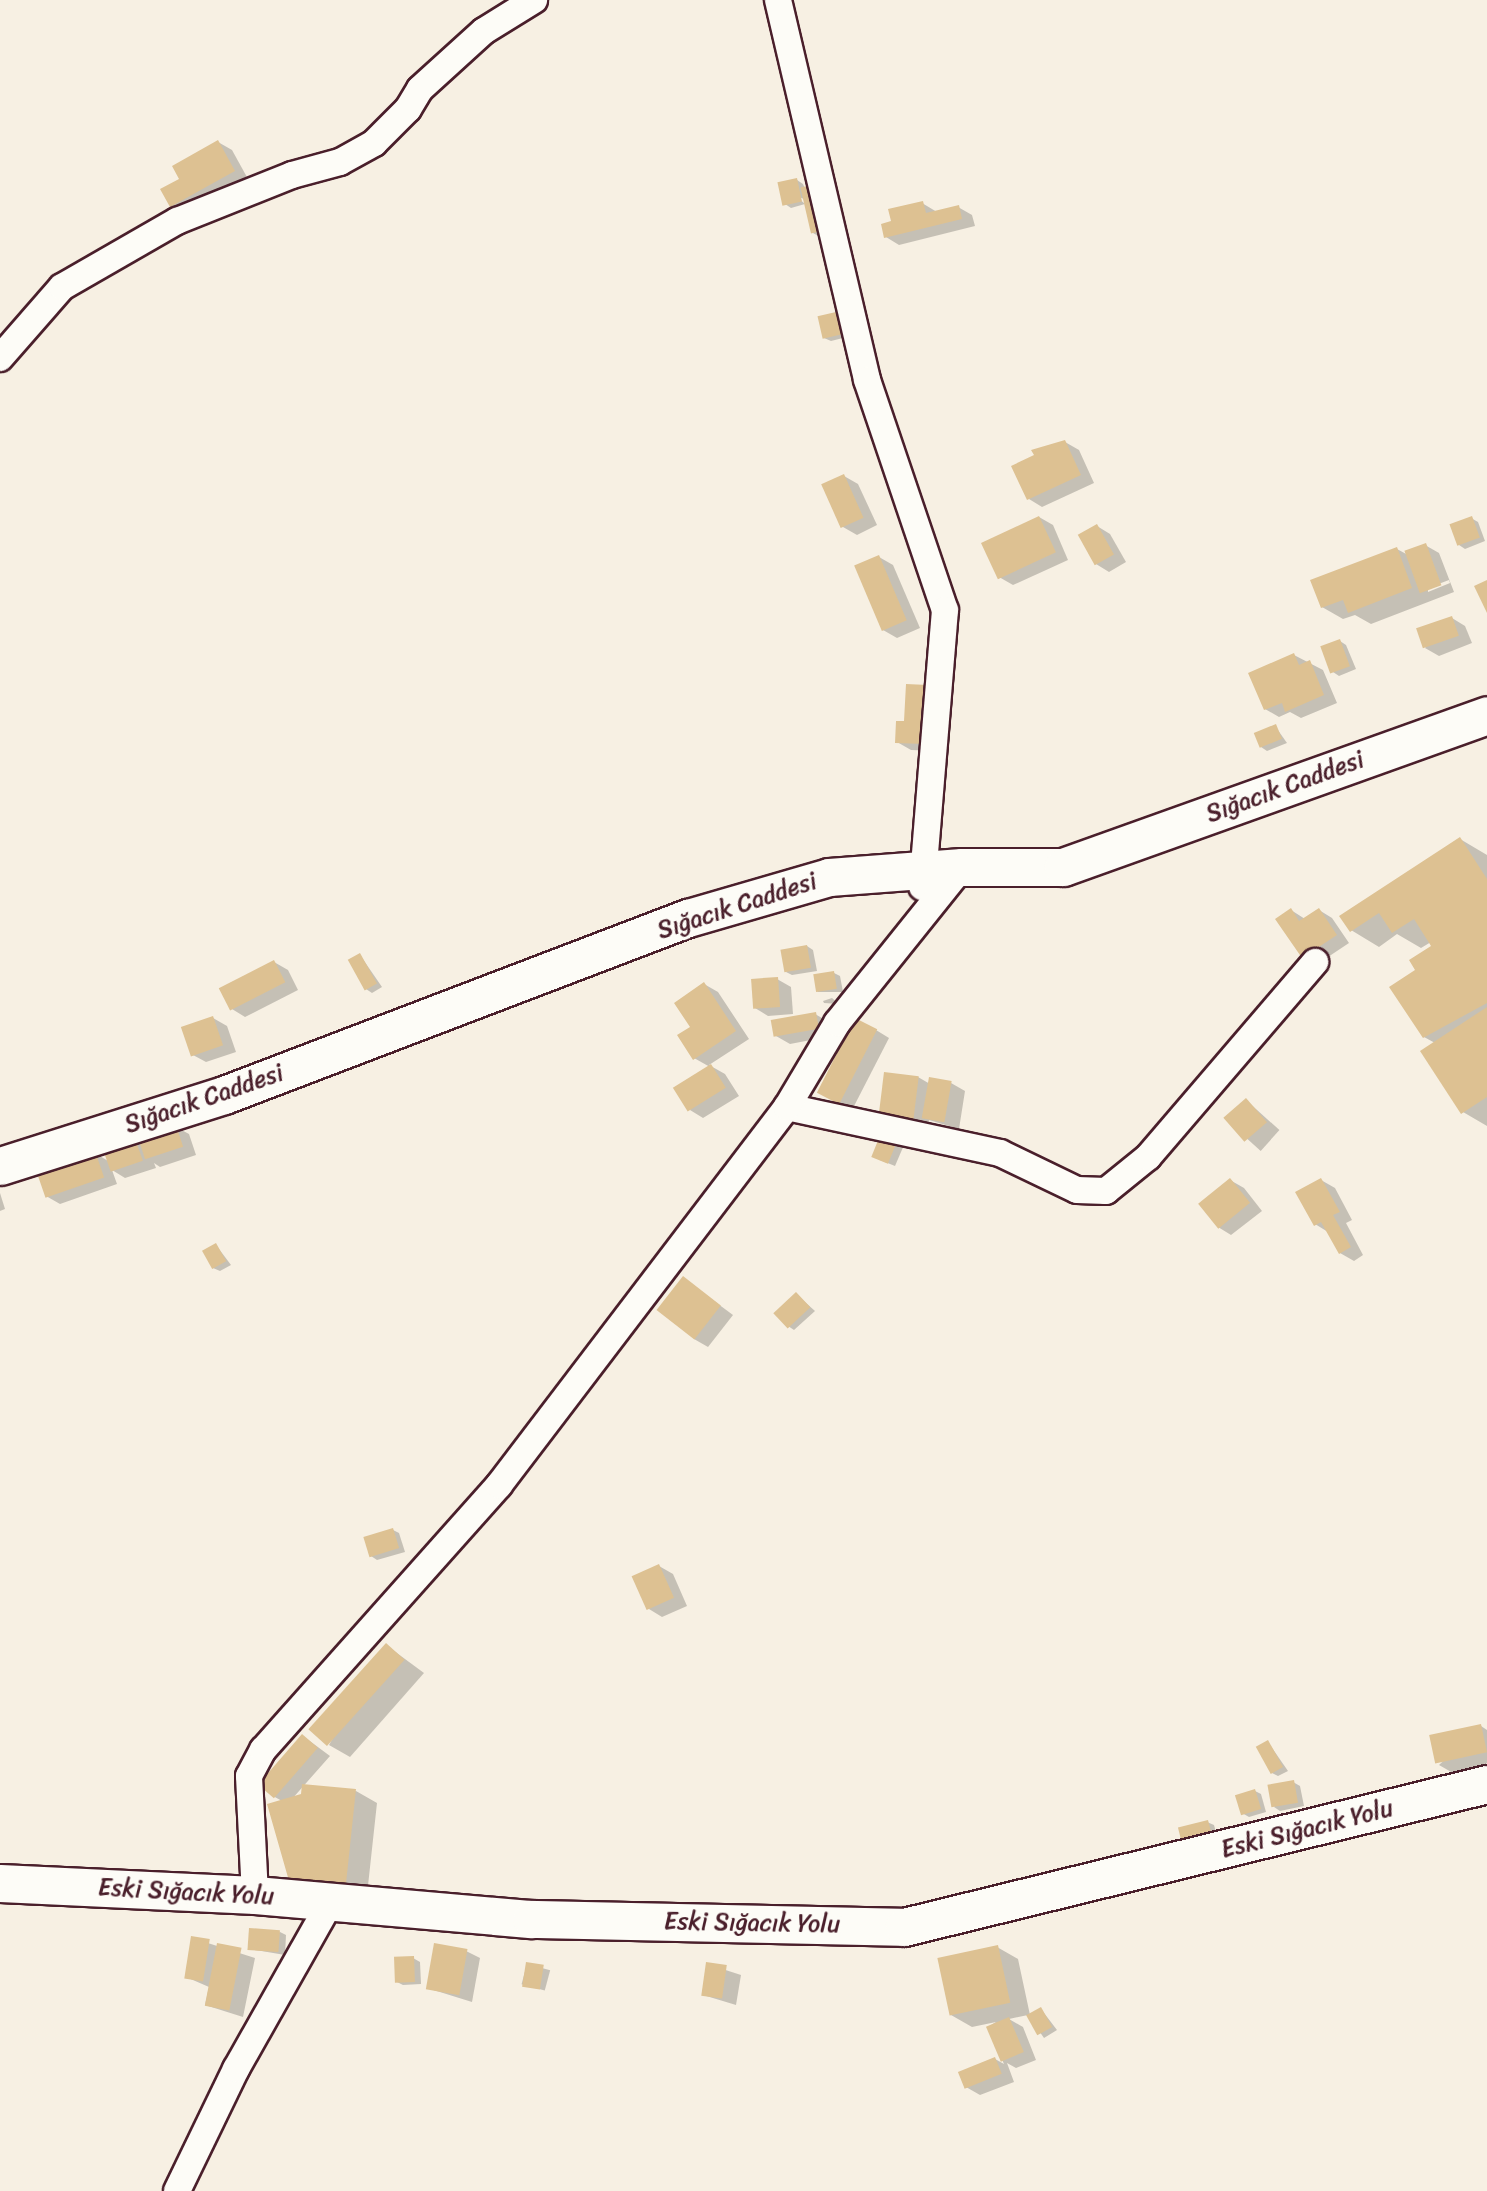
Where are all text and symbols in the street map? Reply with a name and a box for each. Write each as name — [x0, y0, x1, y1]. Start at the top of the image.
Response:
street label: Sığacık Caddesi — [1203, 745, 1367, 829]
street label: Sığacık Caddesi — [654, 867, 820, 945]
street label: Sığacık Caddesi — [122, 1059, 286, 1139]
street label: Eski Sığacık Yolu — [1218, 1794, 1396, 1864]
street label: Eski Sığacık Yolu — [97, 1873, 275, 1911]
street label: Eski Sığacık Yolu — [664, 1907, 840, 1939]

